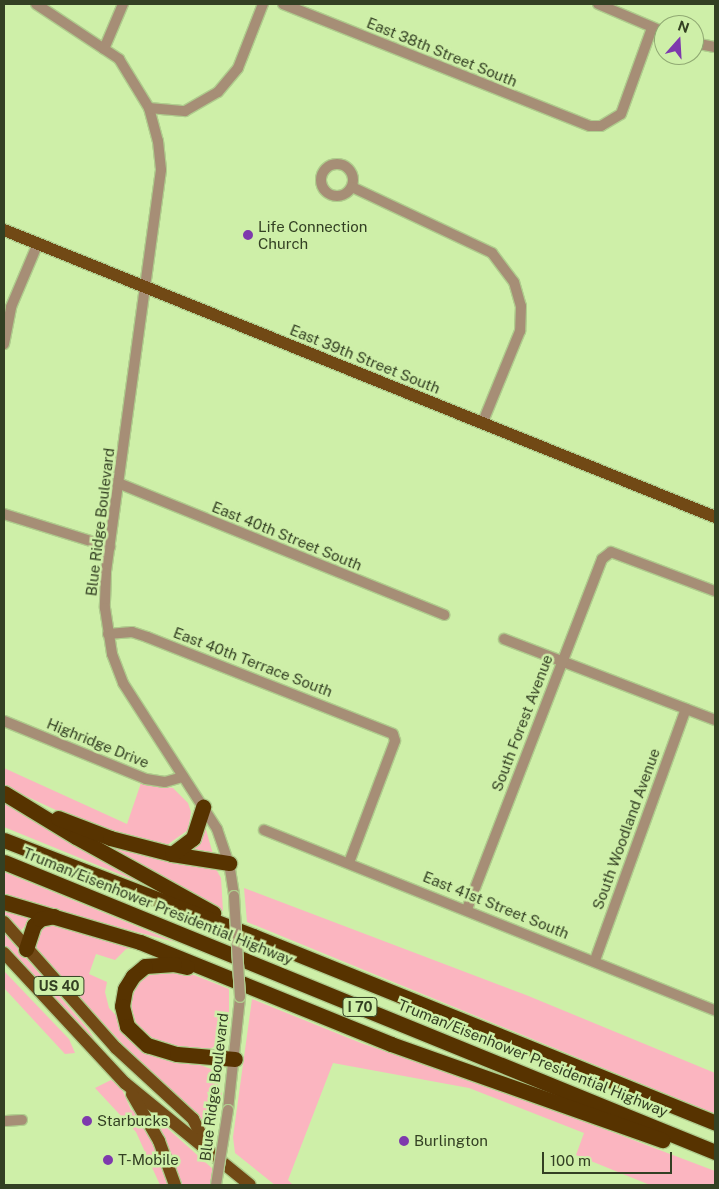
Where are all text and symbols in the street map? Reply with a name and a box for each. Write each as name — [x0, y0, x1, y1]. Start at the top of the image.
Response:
street label: East 38th Street South — [364, 14, 520, 90]
north arrow — [654, 15, 704, 65]
text: N — [676, 17, 691, 36]
place label: Life Connection Church — [258, 217, 367, 252]
marker: Life Connection Church — [242, 229, 254, 241]
street label: East 39th Street South — [287, 321, 443, 397]
street label: Blue Ridge Boulevard — [82, 447, 118, 597]
street label: East 40th Street South — [209, 498, 365, 574]
street label: East 40th Terrace South — [171, 623, 335, 701]
street label: South Forest Avenue — [488, 652, 556, 794]
street label: Highridge Drive — [44, 714, 152, 772]
street label: South Woodland Avenue — [588, 746, 664, 912]
street label: Truman/Eisenhower Presidential Highway — [20, 843, 296, 969]
street label: East 41st Street South — [420, 867, 572, 943]
road number: US 40 — [33, 974, 85, 998]
street label: Truman/Eisenhower Presidential Highway — [395, 995, 671, 1121]
road number: I 70 — [341, 996, 379, 1019]
street label: Blue Ridge Boulevard — [196, 1012, 232, 1162]
place label: Starbucks — [97, 1112, 168, 1130]
marker: Starbucks — [81, 1115, 93, 1127]
place label: Burlington — [414, 1132, 488, 1150]
marker: Burlington — [398, 1135, 410, 1147]
scale bar — [544, 1142, 674, 1174]
place label: T-Mobile — [118, 1151, 179, 1169]
text: 100 m — [550, 1152, 591, 1169]
marker: T-Mobile — [102, 1154, 114, 1166]

